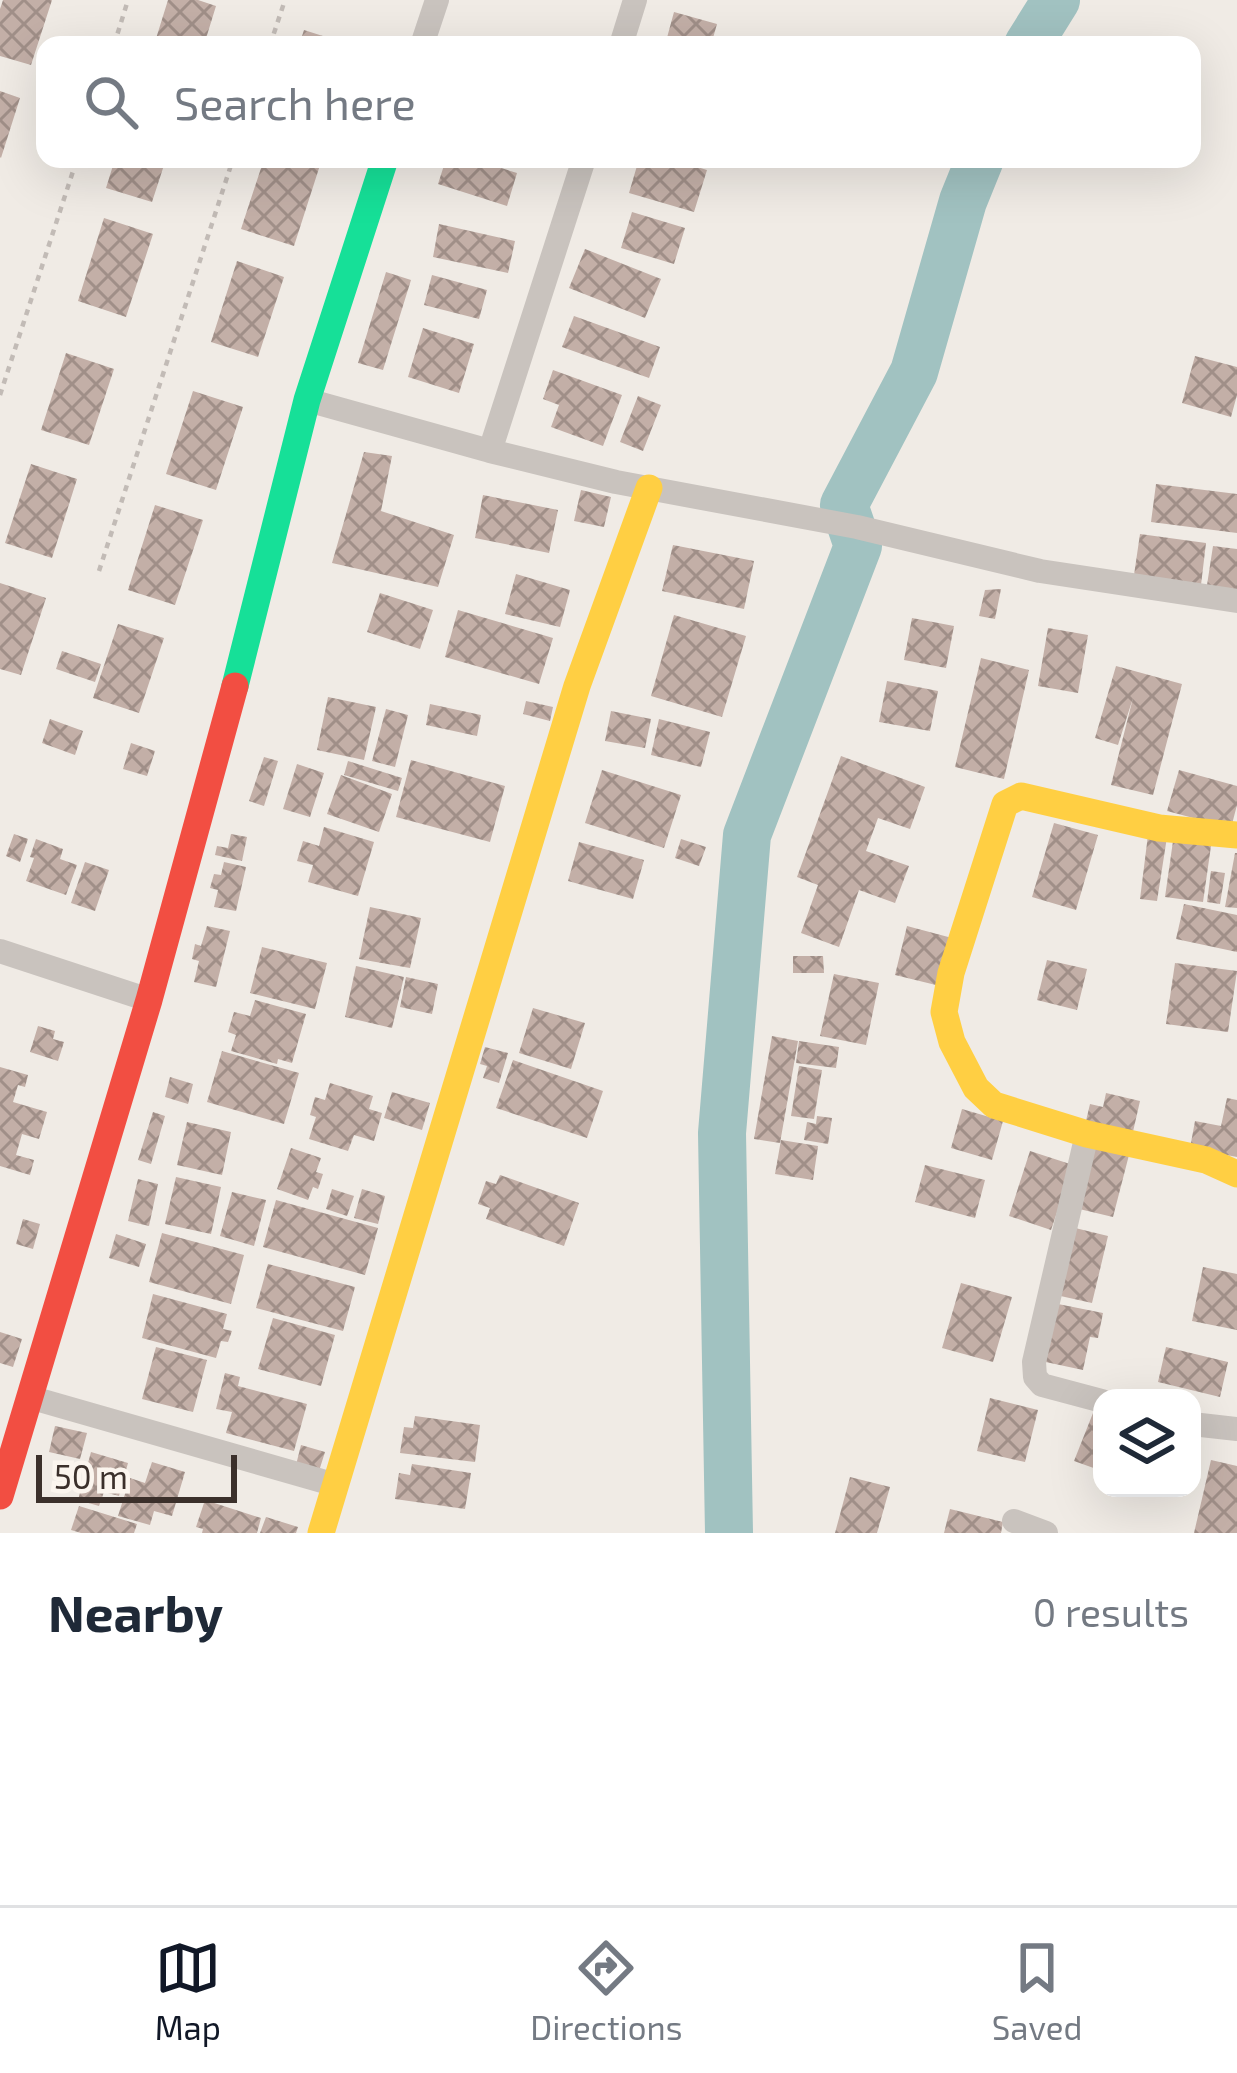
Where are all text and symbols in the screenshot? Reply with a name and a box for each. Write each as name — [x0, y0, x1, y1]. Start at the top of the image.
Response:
search box — [36, 36, 1201, 168]
icon: search — [78, 69, 144, 135]
text: Search here — [174, 75, 416, 129]
map controls — [1093, 1389, 1201, 1497]
button: layers — [1093, 1389, 1201, 1497]
scale bar — [36, 1449, 237, 1502]
text: 50 m — [54, 1456, 128, 1496]
text: Nearby — [48, 1581, 223, 1642]
text: 0 results — [1033, 1588, 1189, 1635]
tab: Map — [155, 1935, 221, 2047]
tab: Directions — [530, 1935, 682, 2047]
tab: Saved — [992, 1935, 1082, 2047]

